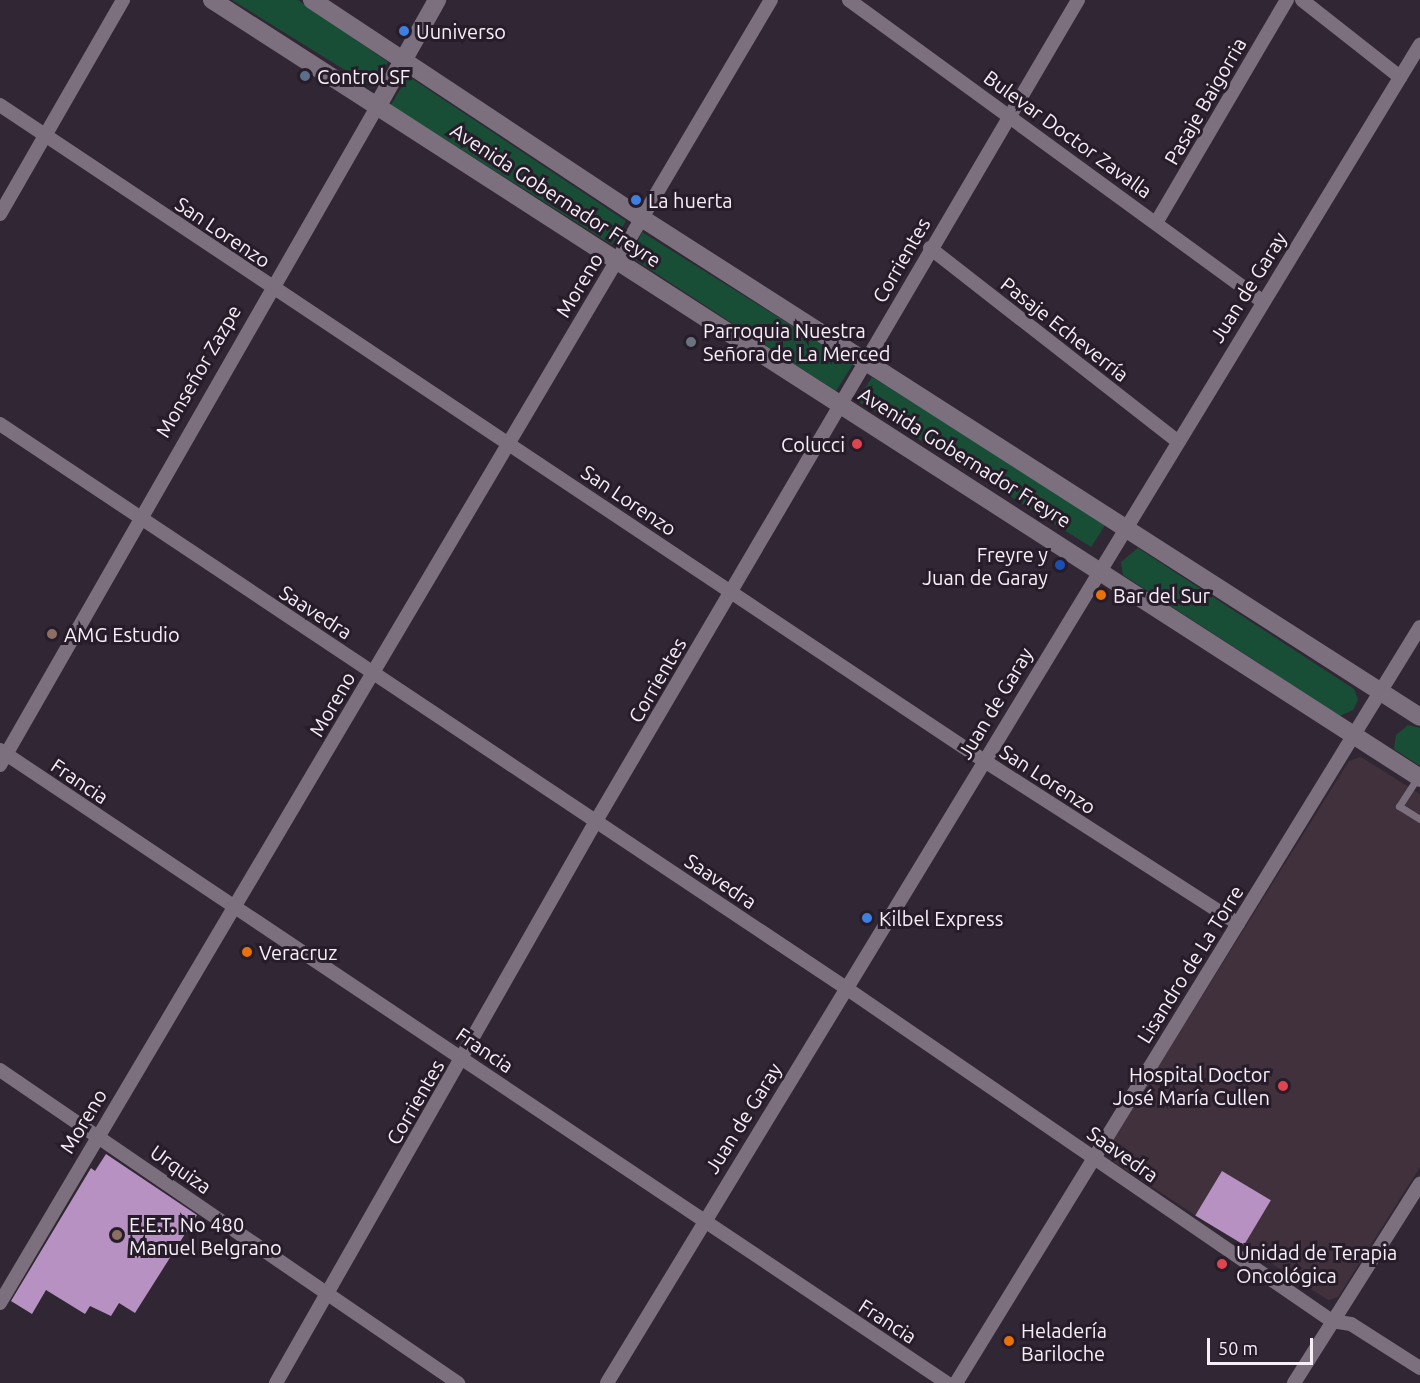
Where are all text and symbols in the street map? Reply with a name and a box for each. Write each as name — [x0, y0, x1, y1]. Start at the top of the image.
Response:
place label: Uuniverso — [416, 19, 506, 43]
marker: Uuniverso — [397, 24, 411, 38]
street label: Pasaje Baigorria — [1159, 33, 1251, 169]
place label: Control SF — [317, 64, 410, 88]
street label: Bulevar Doctor Zavalla — [979, 65, 1157, 203]
marker: Control SF — [298, 69, 312, 83]
street label: Avenida Gobernador Freyre — [446, 118, 666, 272]
place label: La huerta — [648, 188, 733, 212]
street label: San Lorenzo — [171, 191, 275, 273]
marker: La huerta — [629, 193, 643, 207]
street label: Corrientes — [867, 213, 935, 307]
street label: Juan de Garay — [1204, 227, 1292, 347]
street label: Moreno — [550, 248, 608, 322]
street label: Pasaje Echeverría — [996, 272, 1134, 386]
street label: Monseñor Zazpe — [150, 300, 246, 442]
place label: Parroquia Nuestra Señora de La Merced — [703, 318, 890, 365]
marker: Parroquia Nuestra Señora de La Merced — [684, 335, 698, 349]
street label: Avenida Gobernador Freyre — [854, 382, 1076, 532]
place label: Colucci — [781, 432, 845, 456]
marker: Colucci — [850, 437, 864, 451]
street label: San Lorenzo — [577, 459, 681, 541]
place label: Freyre y Juan de Garay — [922, 542, 1048, 589]
marker: Freyre y Juan de Garay — [1053, 558, 1067, 572]
street label: Saavedra — [275, 580, 357, 644]
place label: Bar del Sur — [1113, 583, 1210, 607]
marker: Bar del Sur — [1094, 588, 1108, 602]
place label: AMG Estudio — [64, 622, 180, 646]
marker: AMG Estudio — [45, 627, 59, 641]
street label: Corrientes — [623, 633, 691, 727]
street label: Juan de Garay — [952, 643, 1038, 763]
street label: Moreno — [304, 667, 360, 741]
street label: San Lorenzo — [996, 739, 1100, 819]
street label: Francia — [47, 753, 113, 809]
street label: Saavedra — [681, 848, 761, 914]
street label: Lisandro de La Torre — [1132, 881, 1248, 1047]
place label: Kilbel Express — [879, 906, 1003, 930]
marker: Kilbel Express — [860, 911, 874, 925]
place label: Veracruz — [259, 940, 337, 964]
marker: Veracruz — [240, 945, 254, 959]
street label: Francia — [452, 1022, 518, 1078]
street label: Corrientes — [381, 1055, 449, 1149]
street label: Juan de Garay — [699, 1058, 787, 1178]
place label: Hospital Doctor José María Cullen — [1113, 1062, 1270, 1109]
marker: Hospital Doctor José María Cullen — [1274, 1077, 1292, 1095]
street label: Moreno — [54, 1084, 112, 1158]
street label: Saavedra — [1083, 1121, 1163, 1187]
street label: Urquiza — [146, 1139, 216, 1199]
place label: E.E.T. No 480 Manuel Belgrano — [129, 1212, 282, 1259]
marker: E.E.T. No 480 Manuel Belgrano — [110, 1228, 124, 1242]
place label: Unidad de Terapia Oncológica — [1236, 1240, 1397, 1287]
marker: Unidad de Terapia Oncológica — [1213, 1255, 1231, 1273]
street label: Francia — [855, 1294, 921, 1348]
place label: Heladería Bariloche — [1021, 1318, 1107, 1365]
scale bar — [1210, 1326, 1316, 1364]
marker: Heladería Bariloche — [1002, 1334, 1016, 1348]
text: 50 m — [1218, 1338, 1258, 1358]

